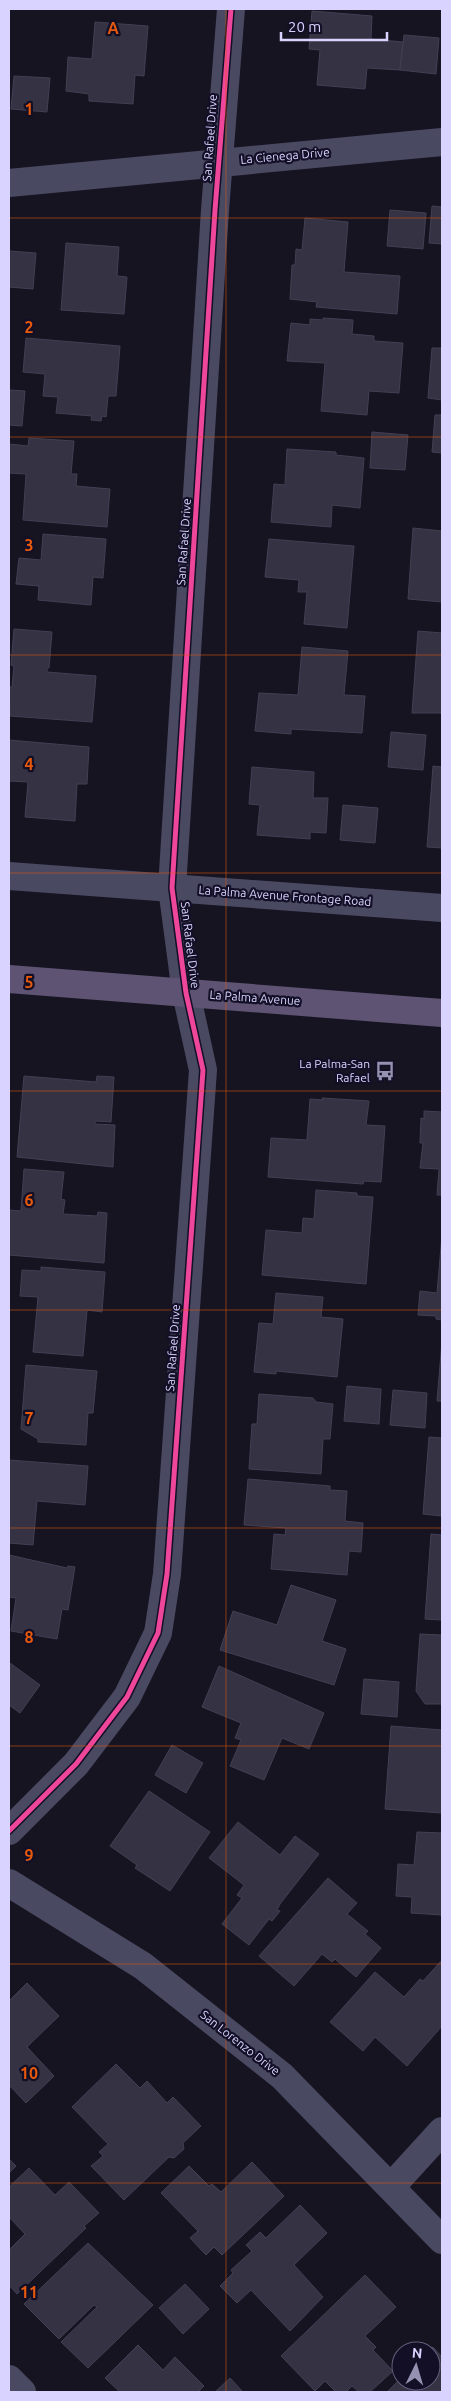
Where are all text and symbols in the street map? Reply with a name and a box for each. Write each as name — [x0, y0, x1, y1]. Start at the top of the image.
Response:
scale bar — [281, 10, 387, 42]
text: 20 m — [288, 18, 321, 35]
text: A — [107, 19, 119, 37]
street label: San Rafael Drive — [200, 94, 219, 182]
text: 1 — [24, 100, 34, 118]
street label: La Cienega Drive — [240, 145, 330, 166]
text: 2 — [24, 318, 34, 336]
street label: San Rafael Drive — [174, 498, 193, 586]
text: 3 — [24, 536, 34, 554]
text: 4 — [24, 755, 34, 773]
street label: La Palma Avenue Frontage Road — [198, 883, 372, 908]
street label: San Rafael Drive — [179, 901, 202, 989]
text: 5 — [24, 973, 34, 991]
street label: La Palma Avenue — [209, 988, 301, 1007]
place label: La Palma-San Rafael — [299, 1057, 370, 1084]
bus stop icon: La Palma-San Rafael — [374, 1060, 396, 1082]
text: 6 — [24, 1191, 34, 1209]
street label: San Rafael Drive — [163, 1304, 182, 1392]
text: 7 — [24, 1409, 34, 1427]
text: 8 — [24, 1628, 34, 1646]
text: 9 — [24, 1846, 34, 1864]
street label: San Lorenzo Drive — [198, 2008, 282, 2078]
text: 10 — [20, 2064, 38, 2082]
text: 11 — [20, 2283, 38, 2301]
north arrow — [391, 2341, 441, 2391]
text: N — [411, 2345, 423, 2361]

